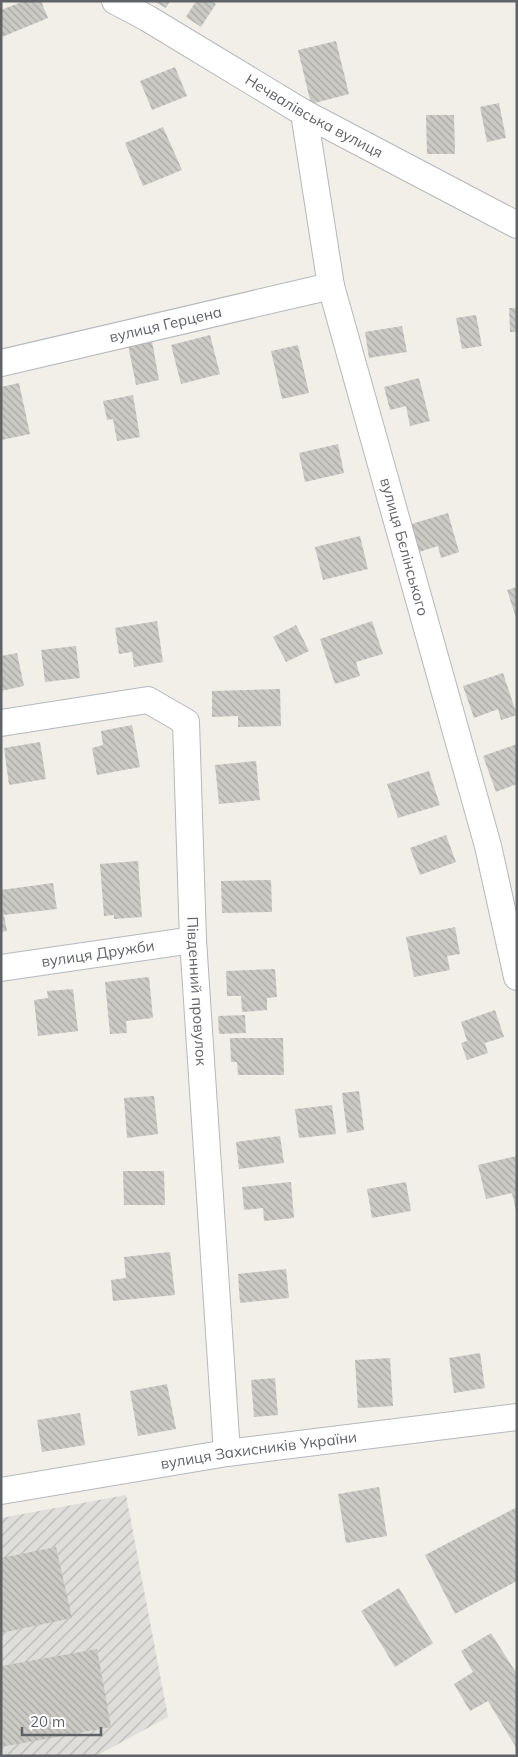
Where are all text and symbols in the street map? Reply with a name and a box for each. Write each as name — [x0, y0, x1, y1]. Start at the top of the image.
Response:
street label: Нечвалівська вулиця — [242, 70, 386, 162]
street label: вулиця Герцена — [107, 302, 224, 346]
street label: вулиця Бєлінського — [376, 475, 433, 618]
street label: Південний провулок — [183, 916, 211, 1067]
street label: вулиця Дружби — [40, 936, 156, 971]
street label: вулиця Захисників України — [159, 1427, 358, 1473]
scale bar — [22, 1704, 101, 1736]
text: 20 m — [30, 1712, 65, 1731]

